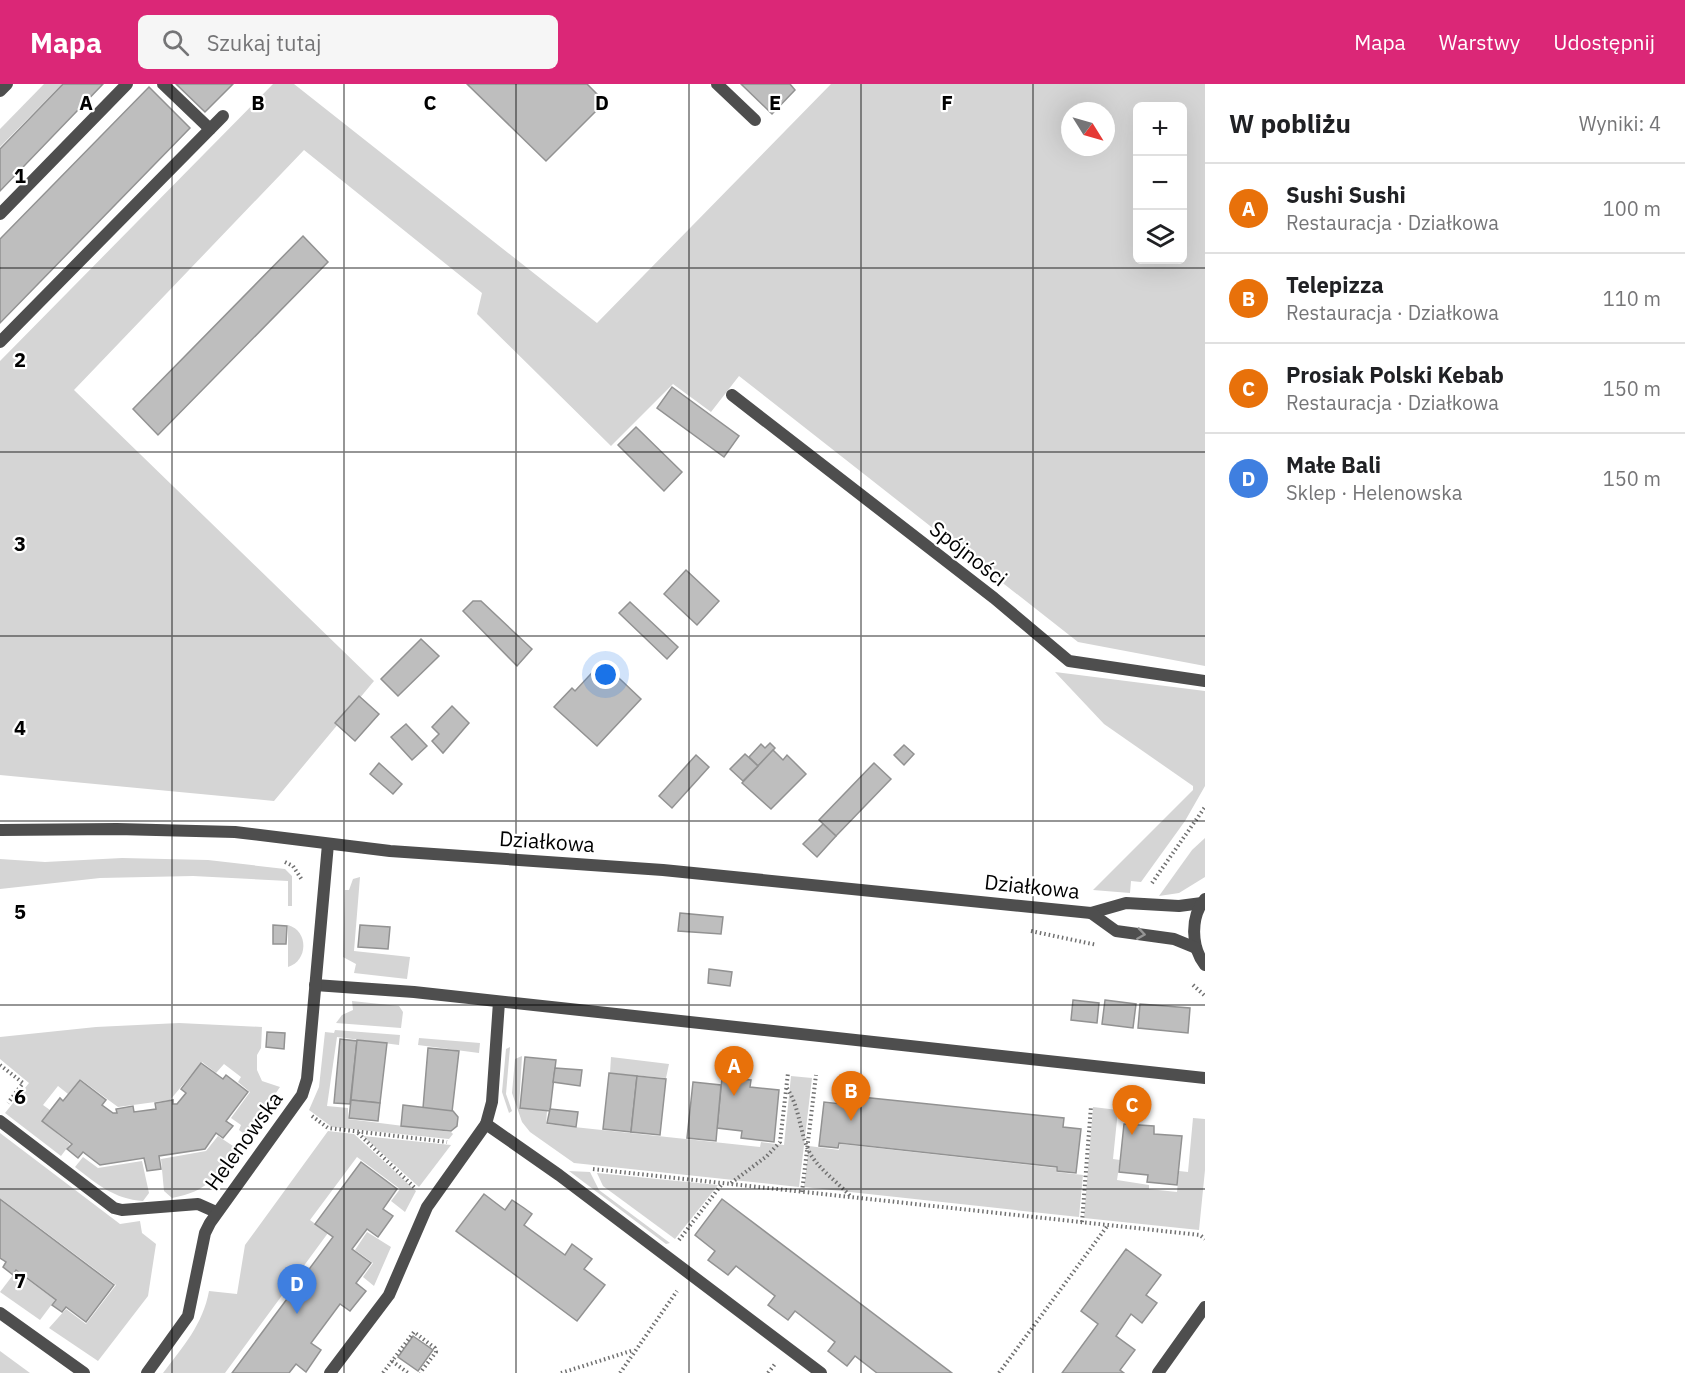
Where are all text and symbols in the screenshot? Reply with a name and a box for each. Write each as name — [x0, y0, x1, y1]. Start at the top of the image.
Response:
search box — [138, 15, 558, 69]
text: Mapa — [30, 24, 102, 61]
icon: search — [159, 26, 192, 59]
text: Szukaj tutaj — [207, 28, 321, 57]
text: Mapa — [1354, 28, 1406, 56]
text: Warstwy — [1439, 28, 1520, 56]
text: Udostępnij — [1553, 28, 1655, 56]
text: A — [79, 89, 93, 116]
text: B — [251, 89, 265, 116]
text: C — [423, 89, 437, 116]
text: D — [595, 89, 609, 116]
text: E — [769, 89, 781, 116]
text: F — [941, 89, 953, 116]
north arrow — [1061, 102, 1115, 156]
map controls — [1133, 102, 1187, 264]
button: + — [1133, 102, 1187, 156]
text: W pobliżu — [1229, 106, 1351, 140]
text: Wyniki: 4 — [1579, 110, 1661, 137]
button: − — [1133, 156, 1187, 210]
text: 1 — [14, 162, 26, 189]
text: Sushi Sushi — [1286, 180, 1406, 209]
text: A — [1242, 195, 1255, 222]
text: 100 m — [1603, 195, 1661, 222]
text: Restauracja · Działkowa — [1286, 209, 1499, 236]
button: layers — [1133, 210, 1187, 264]
text: Telepizza — [1286, 270, 1384, 299]
text: B — [1242, 285, 1255, 312]
text: 110 m — [1603, 285, 1661, 312]
text: Restauracja · Działkowa — [1286, 299, 1499, 326]
text: 2 — [14, 346, 26, 373]
text: Prosiak Polski Kebab — [1286, 360, 1504, 389]
text: C — [1242, 375, 1255, 402]
text: 150 m — [1603, 375, 1661, 402]
text: Restauracja · Działkowa — [1286, 389, 1499, 416]
text: Małe Bali — [1286, 450, 1381, 479]
text: D — [1242, 465, 1255, 492]
text: 150 m — [1603, 465, 1661, 492]
text: Sklep · Helenowska — [1286, 479, 1462, 506]
street label: Spójności — [924, 514, 1013, 592]
text: 3 — [14, 530, 26, 557]
your location — [591, 660, 620, 689]
text: 4 — [14, 714, 26, 741]
street label: Działkowa — [498, 824, 596, 858]
street label: Działkowa — [983, 867, 1081, 905]
text: 5 — [14, 898, 26, 925]
one-way arrow — [1137, 928, 1146, 940]
pin: A — [714, 1046, 754, 1096]
pin: B — [832, 1072, 870, 1121]
text: 6 — [14, 1083, 26, 1110]
street label: Helenowska — [198, 1085, 289, 1195]
pin: C — [1112, 1086, 1152, 1135]
pin: D — [278, 1264, 316, 1314]
text: 7 — [14, 1267, 26, 1294]

